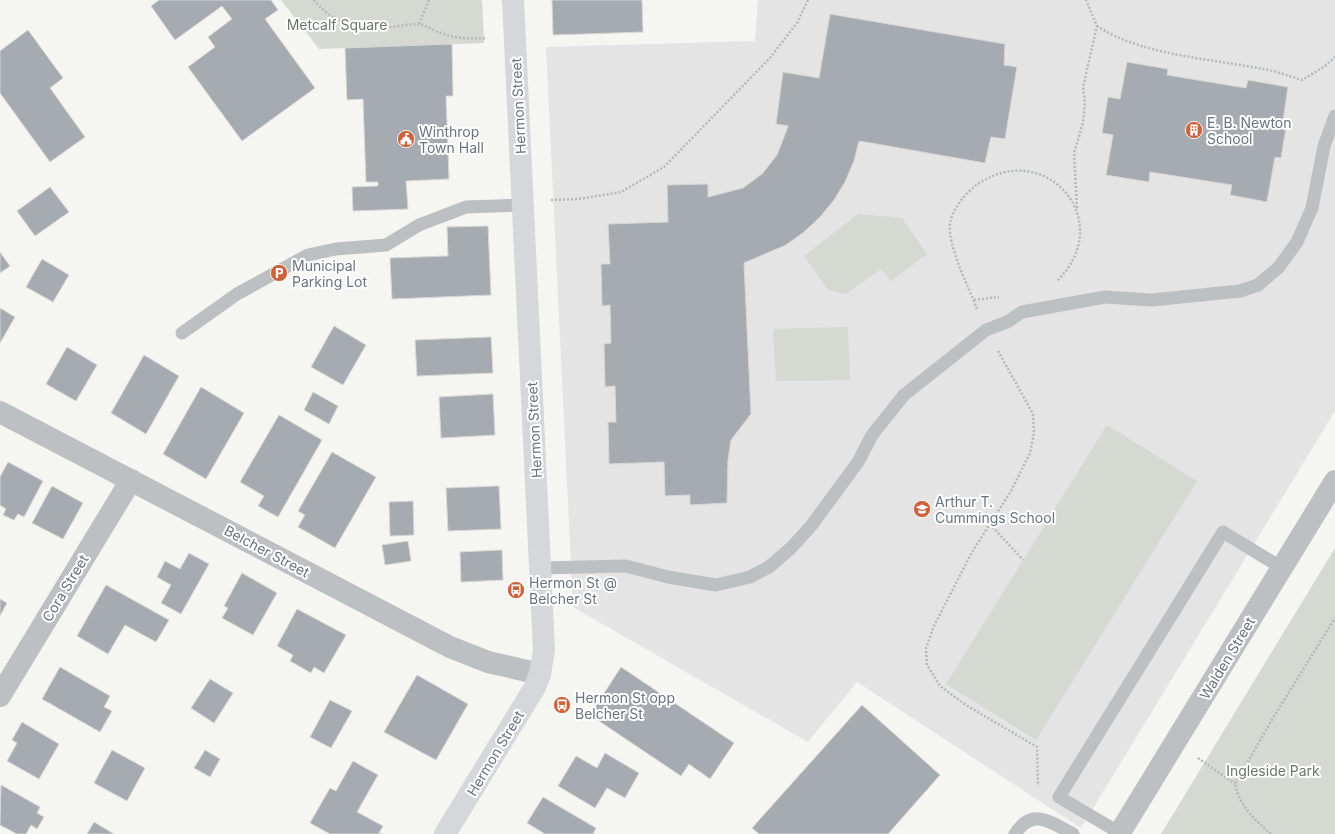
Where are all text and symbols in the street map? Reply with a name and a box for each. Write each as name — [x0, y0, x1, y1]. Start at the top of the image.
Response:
park label: Metcalf Square — [287, 16, 387, 33]
street label: Hermon Street — [507, 57, 529, 155]
place label: E. B. Newton School — [1207, 114, 1292, 147]
building icon: E. B. Newton School — [1184, 120, 1204, 140]
place label: Winthrop Town Hall — [419, 123, 484, 156]
public building icon: Winthrop Town Hall — [396, 129, 416, 149]
place label: Municipal Parking Lot — [292, 257, 367, 290]
parking icon: Municipal Parking Lot — [269, 263, 289, 283]
street label: Hermon Street — [523, 381, 545, 479]
place label: Arthur T. Cummings School — [935, 493, 1055, 526]
school or university icon: Arthur T. Cummings School — [912, 499, 932, 519]
street label: Belcher Street — [222, 521, 313, 581]
street label: Cora Street — [38, 551, 92, 625]
place label: Hermon St @ Belcher St — [529, 574, 617, 607]
bus stop icon: Hermon St @ Belcher St — [506, 580, 526, 600]
street label: Walden Street — [1196, 614, 1258, 702]
place label: Hermon St opp Belcher St — [575, 689, 675, 722]
bus stop icon: Hermon St opp Belcher St — [552, 695, 572, 715]
street label: Hermon Street — [463, 707, 527, 799]
park label: Ingleside Park — [1226, 762, 1320, 779]

